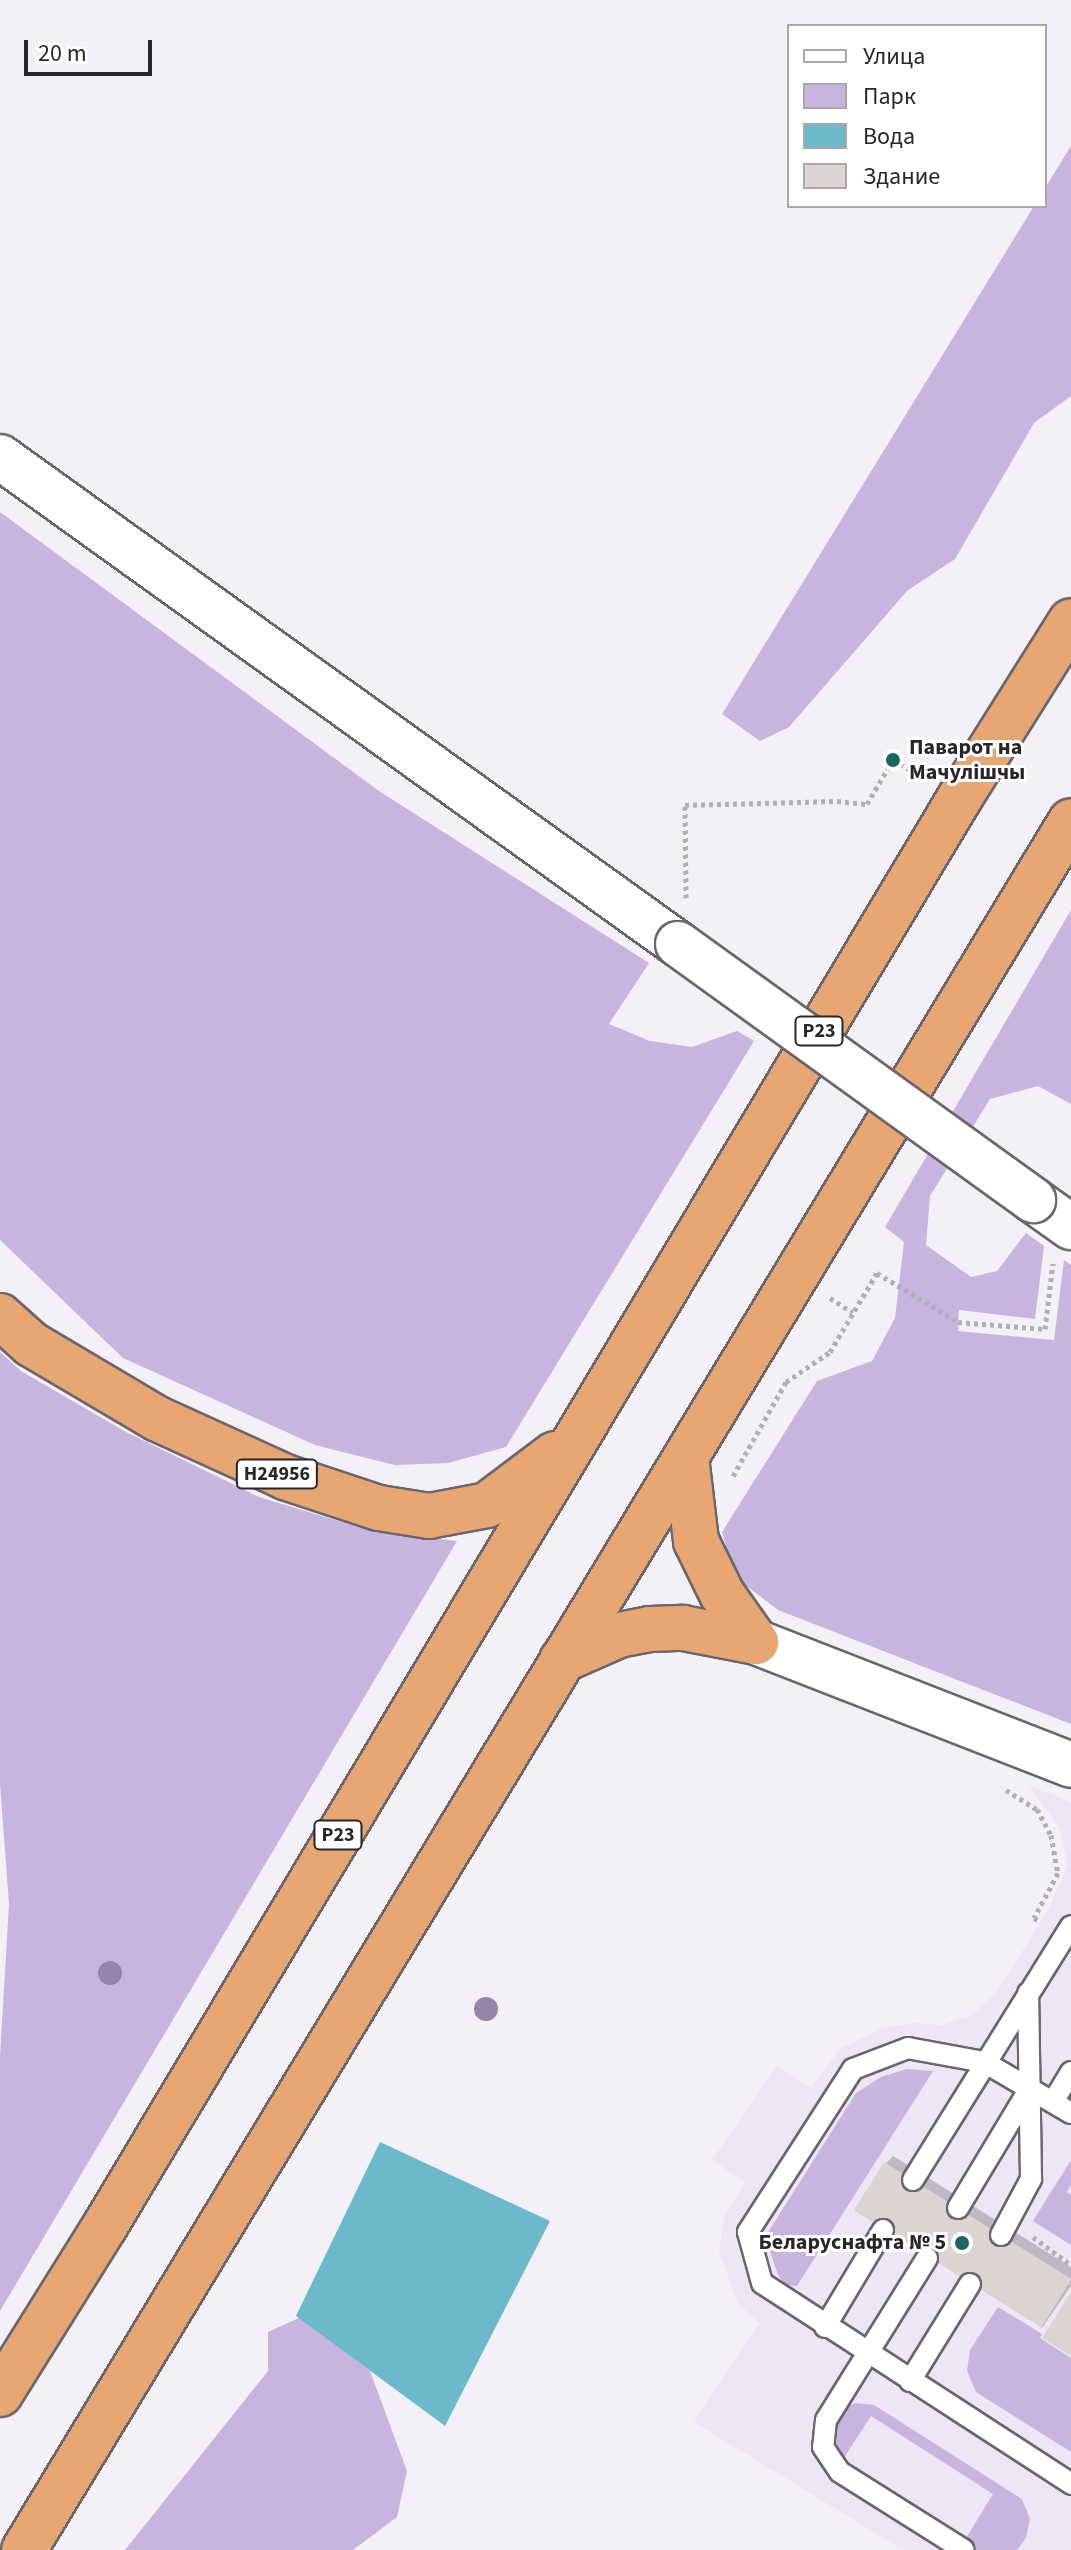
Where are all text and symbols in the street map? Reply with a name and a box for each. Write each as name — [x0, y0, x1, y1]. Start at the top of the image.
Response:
scale bar — [28, 24, 156, 74]
legend — [787, 24, 1047, 208]
text: 20 m — [38, 36, 87, 71]
text: Улица — [863, 39, 925, 74]
text: Парк — [863, 79, 916, 114]
text: Вода — [863, 119, 915, 154]
text: Здание — [863, 159, 940, 194]
place label: Паварот на Мачулішчы — [909, 734, 1025, 786]
marker: Паварот на Мачулішчы — [884, 751, 902, 769]
road number: Р23 — [793, 1015, 845, 1047]
road number: Н24956 — [235, 1458, 319, 1490]
road number: Р23 — [312, 1819, 364, 1851]
place label: Беларуснафта № 5 — [759, 2230, 946, 2256]
marker: Беларуснафта № 5 — [953, 2234, 971, 2252]

